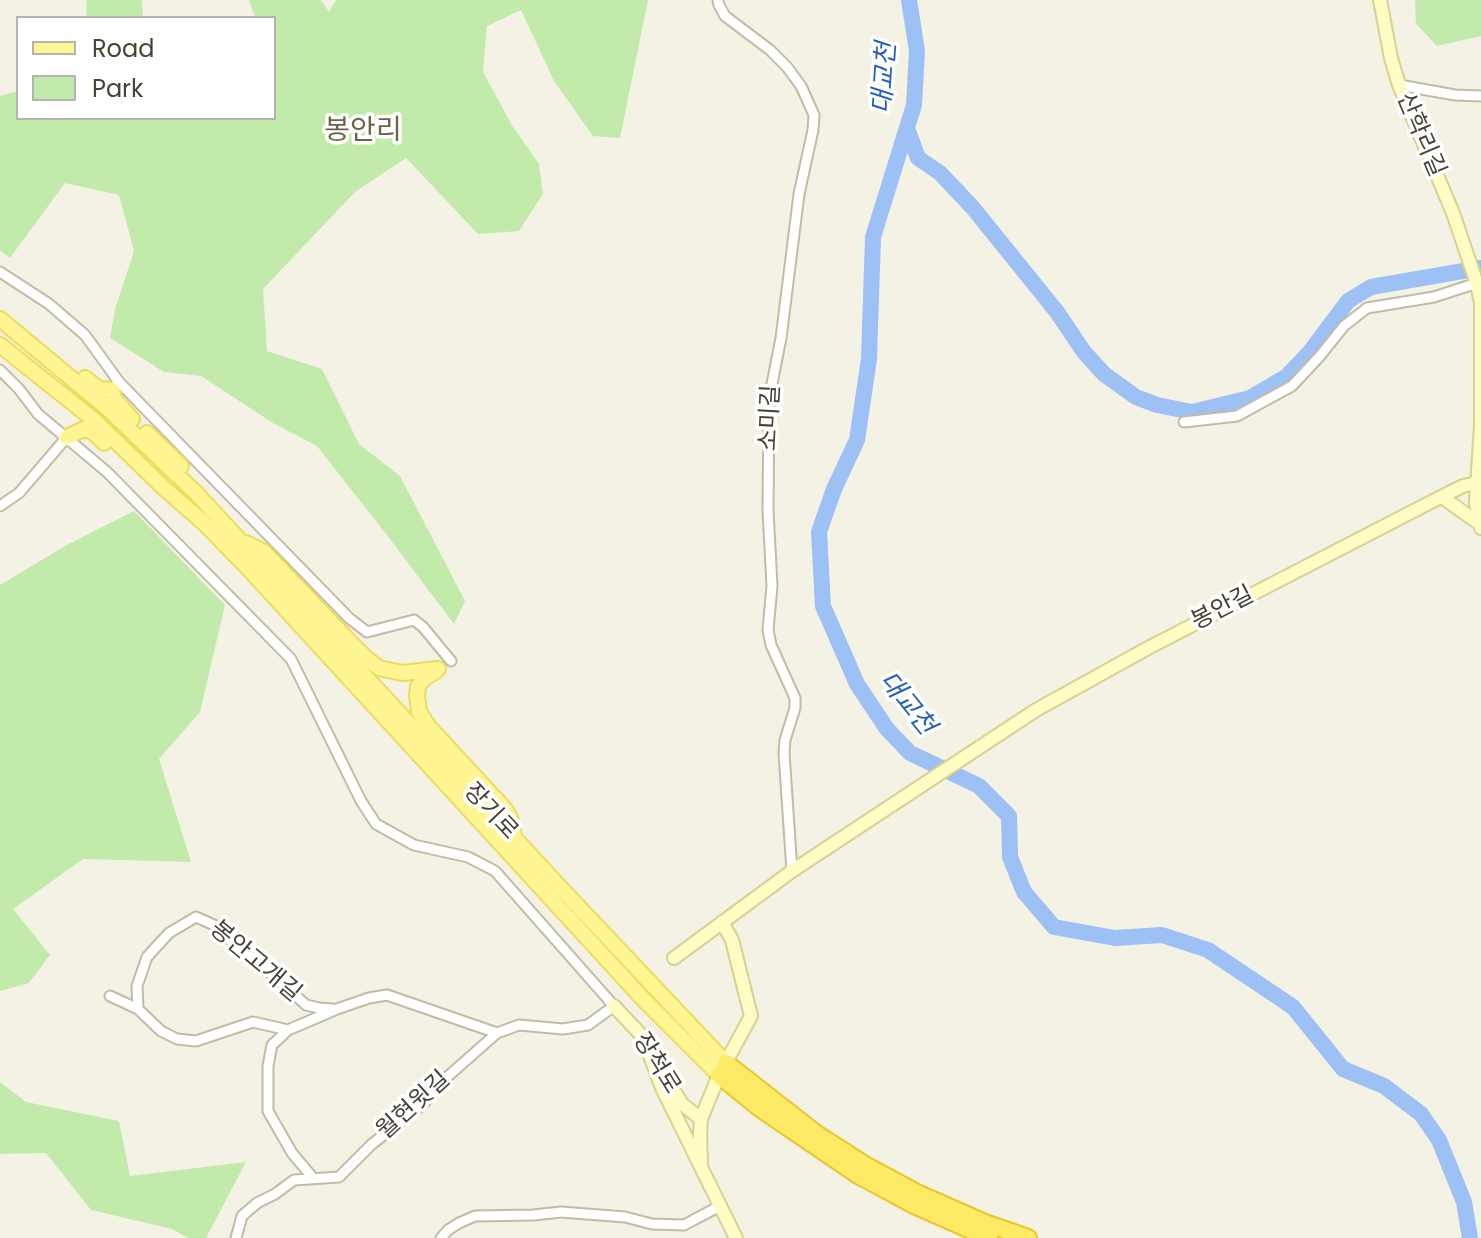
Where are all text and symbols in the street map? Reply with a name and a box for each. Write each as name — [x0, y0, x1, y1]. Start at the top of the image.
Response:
legend — [16, 16, 276, 120]
text: Road — [92, 32, 154, 65]
water label: 대교천 — [868, 41, 904, 115]
text: Park — [92, 72, 143, 105]
street label: 산학리길 — [1389, 89, 1451, 181]
district label: 봉안리 — [324, 115, 402, 149]
street label: 소미길 — [755, 384, 787, 452]
street label: 봉안길 — [1187, 581, 1259, 637]
water label: 대교천 — [871, 666, 941, 742]
street label: 장기로 — [457, 778, 523, 846]
street label: 봉안고개길 — [203, 915, 307, 1009]
street label: 장척로 — [626, 1028, 686, 1100]
street label: 월현윗길 — [372, 1066, 456, 1146]

